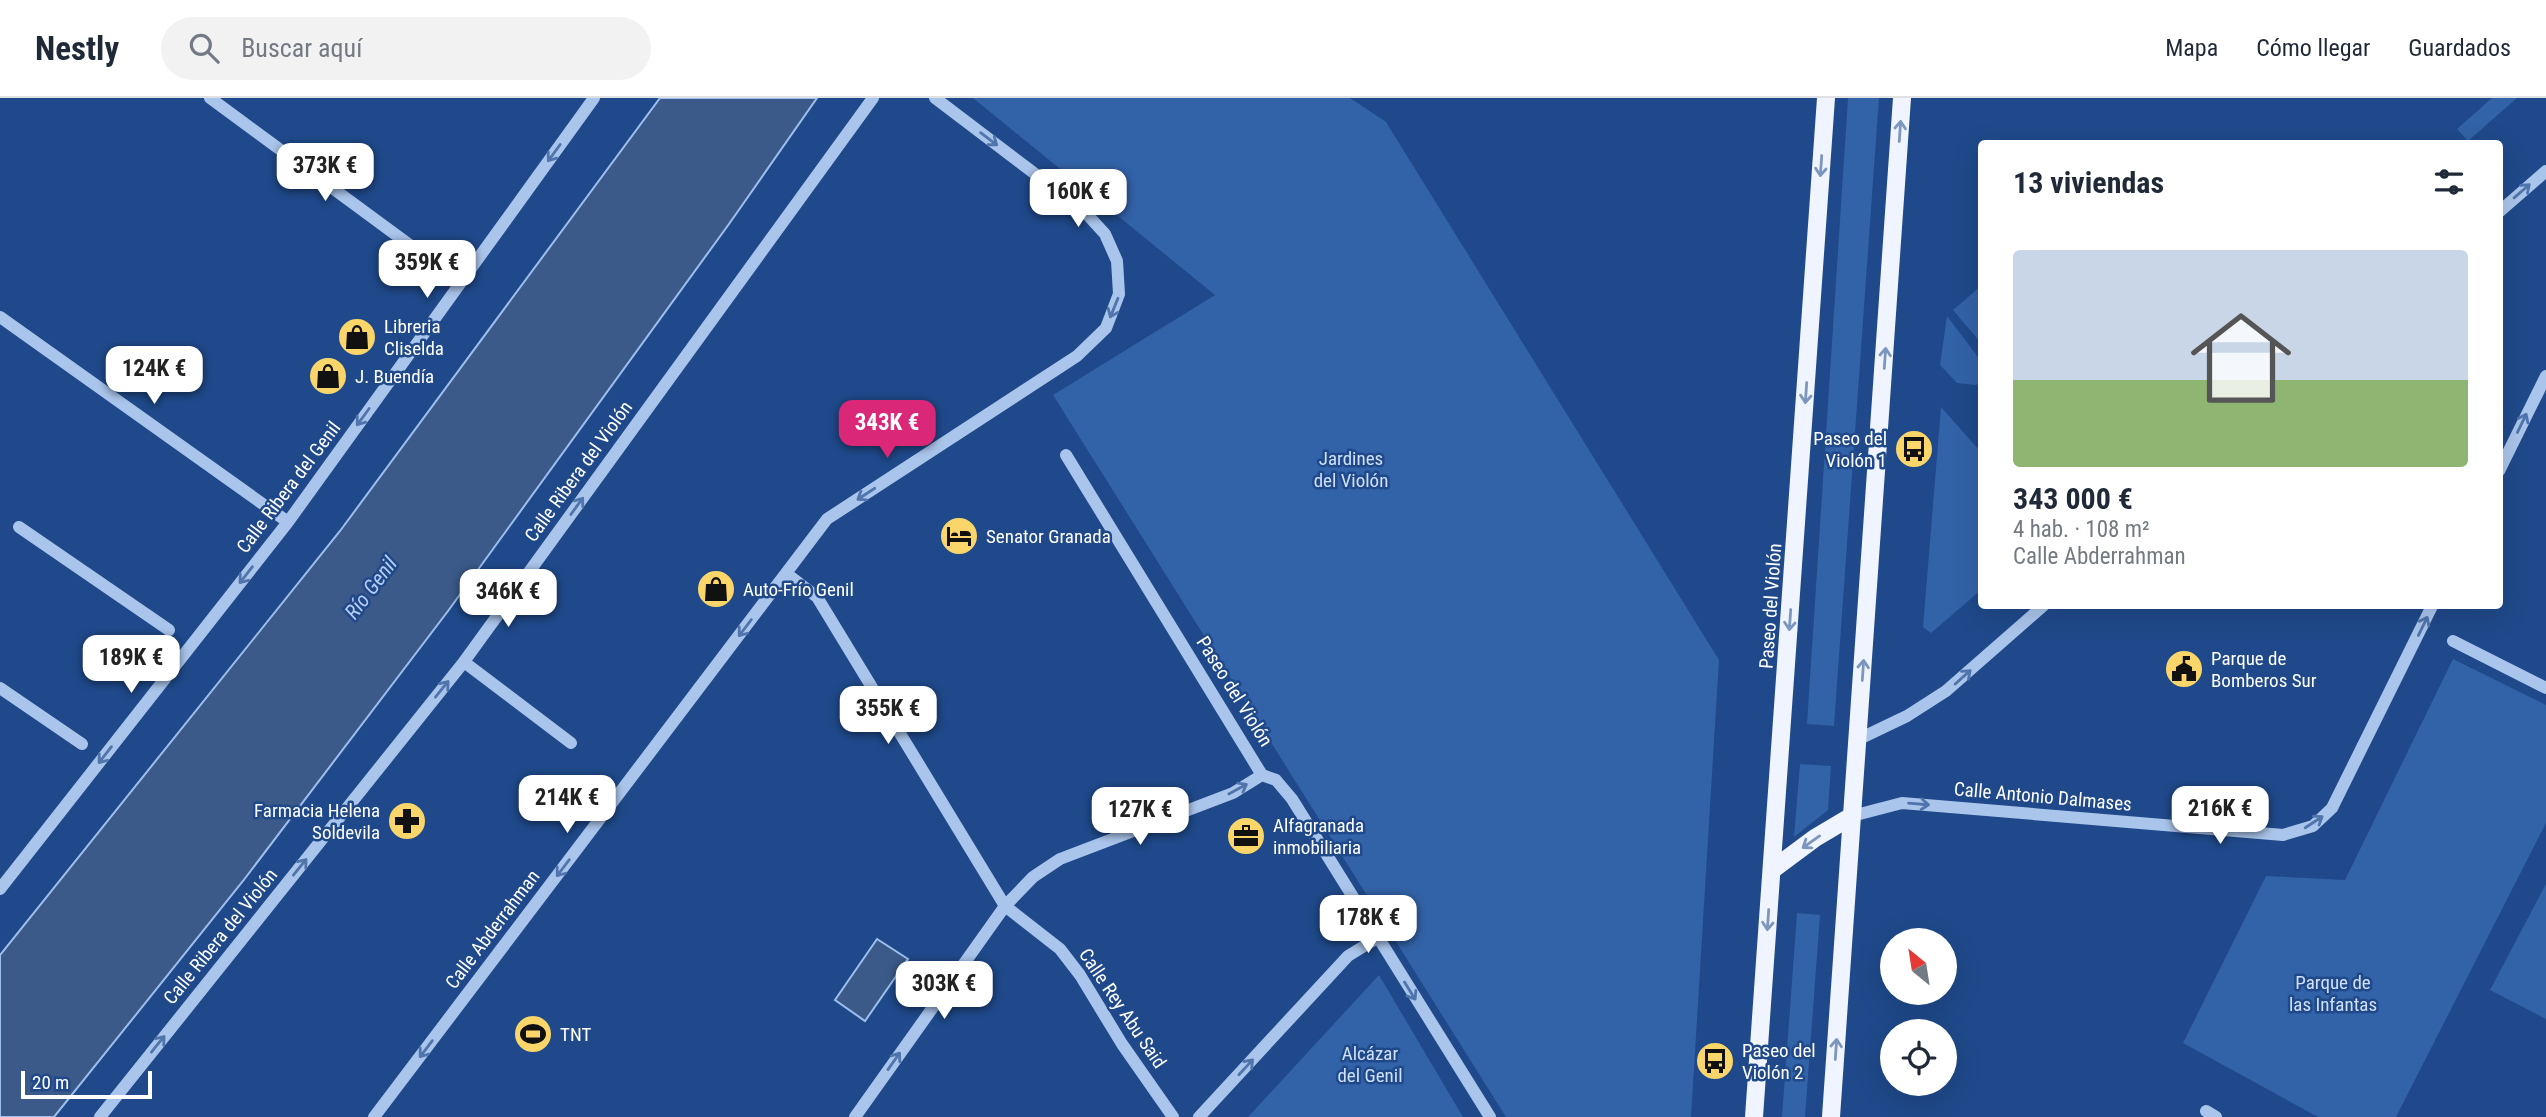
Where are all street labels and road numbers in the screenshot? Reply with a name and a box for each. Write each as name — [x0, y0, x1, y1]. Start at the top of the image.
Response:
street label: Calle Ribera del Violón — [520, 397, 637, 546]
street label: Calle Ribera del Genil — [231, 417, 345, 558]
street label: Paseo del Violón — [1755, 543, 1786, 670]
street label: Paseo del Violón — [1192, 632, 1278, 751]
street label: Calle Antonio Dalmases — [1953, 777, 2133, 816]
street label: Calle Ribera del Violón — [159, 864, 282, 1009]
street label: Calle Abderrahman — [440, 865, 545, 993]
street label: Calle Rey Abu Said — [1074, 944, 1171, 1073]

